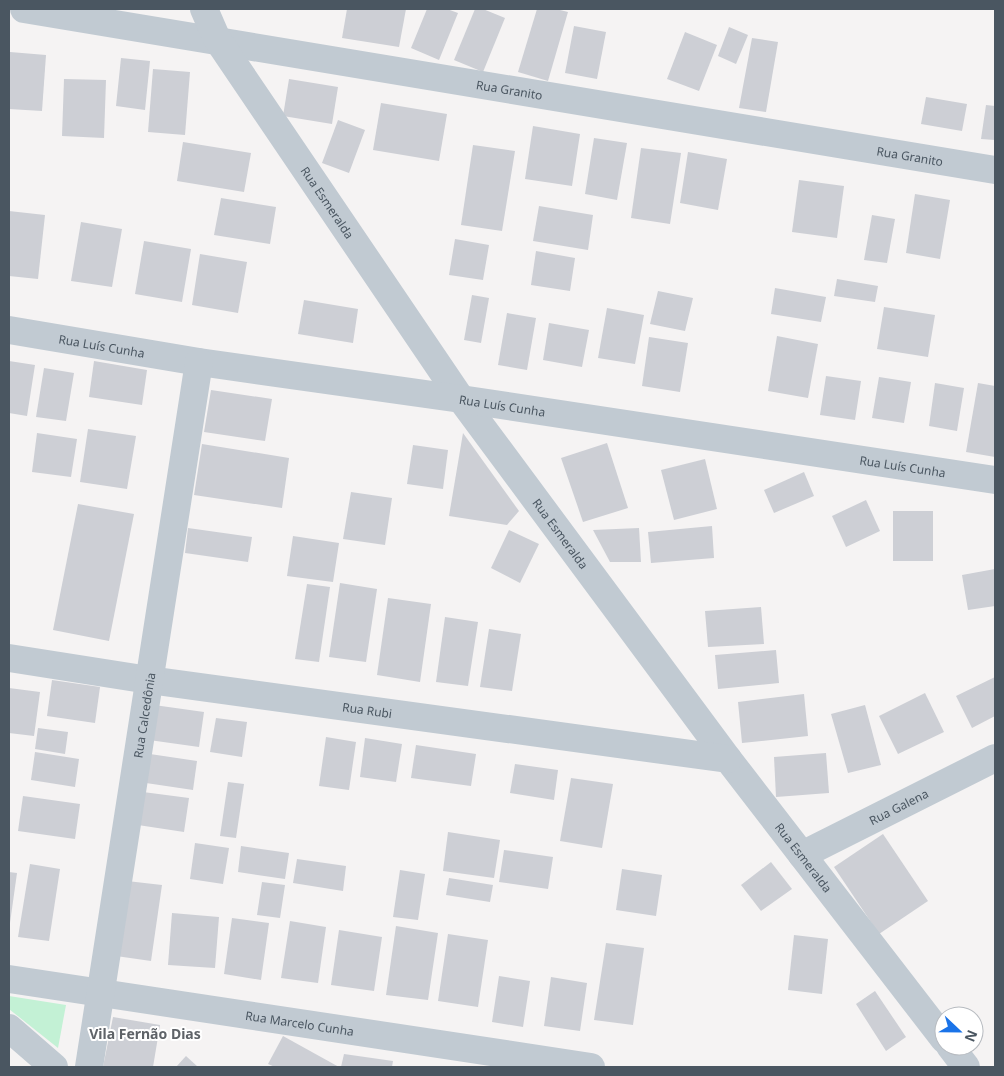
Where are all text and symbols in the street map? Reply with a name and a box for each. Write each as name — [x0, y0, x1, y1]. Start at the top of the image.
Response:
street label: Rua Granito — [475, 76, 544, 103]
street label: Rua Granito — [875, 142, 944, 170]
street label: Rua Esmeralda — [297, 163, 358, 242]
street label: Rua Luís Cunha — [57, 330, 146, 361]
street label: Rua Luís Cunha — [458, 390, 547, 420]
street label: Rua Luís Cunha — [858, 451, 947, 481]
street label: Rua Esmeralda — [529, 495, 593, 572]
street label: Rua Calcedônia — [129, 671, 159, 759]
street label: Rua Rubi — [341, 698, 393, 722]
street label: Rua Galena — [866, 784, 931, 829]
street label: Rua Esmeralda — [772, 819, 836, 896]
street label: Rua Marcelo Cunha — [244, 1006, 355, 1040]
north arrow — [934, 1006, 984, 1056]
district label: Vila Fernão Dias — [89, 1024, 201, 1043]
text: N — [961, 1027, 982, 1045]

